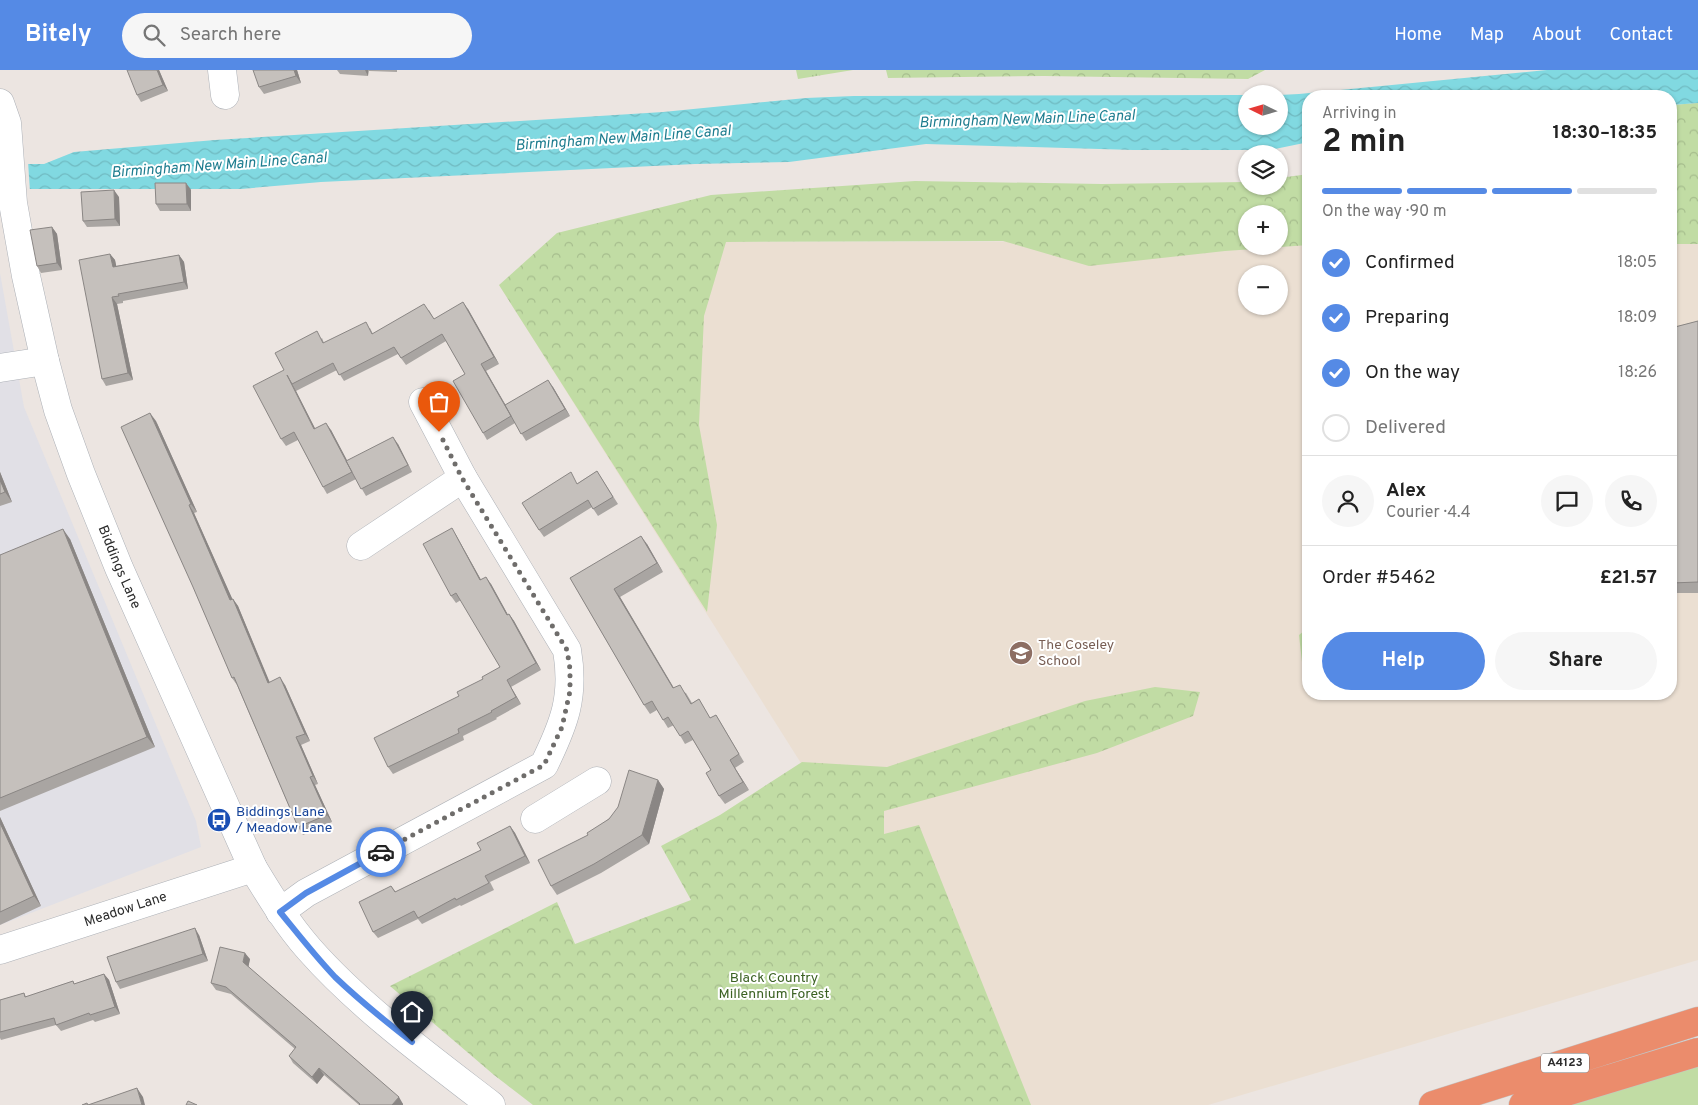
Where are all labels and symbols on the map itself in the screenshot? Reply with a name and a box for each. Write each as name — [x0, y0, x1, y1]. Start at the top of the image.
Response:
north arrow — [1238, 85, 1288, 135]
water label: Birmingham New Main Line Canal — [919, 107, 1136, 133]
water label: Birmingham New Main Line Canal — [515, 122, 733, 156]
water label: Birmingham New Main Line Canal — [111, 149, 329, 183]
pin — [418, 381, 460, 432]
street label: Biddings Lane — [94, 523, 145, 611]
place label: The Coseley School — [1038, 637, 1114, 670]
school or university icon: The Coseley School — [1008, 640, 1034, 666]
place label: Biddings Lane / Meadow Lane — [235, 804, 332, 837]
bus stop icon: Biddings Lane / Meadow Lane — [206, 807, 232, 833]
courier — [356, 827, 406, 877]
street label: Meadow Lane — [82, 888, 169, 931]
park label: Black Country Millennium Forest — [718, 970, 830, 1003]
pin — [391, 991, 433, 1042]
road number: A4123 — [1541, 1054, 1589, 1072]

